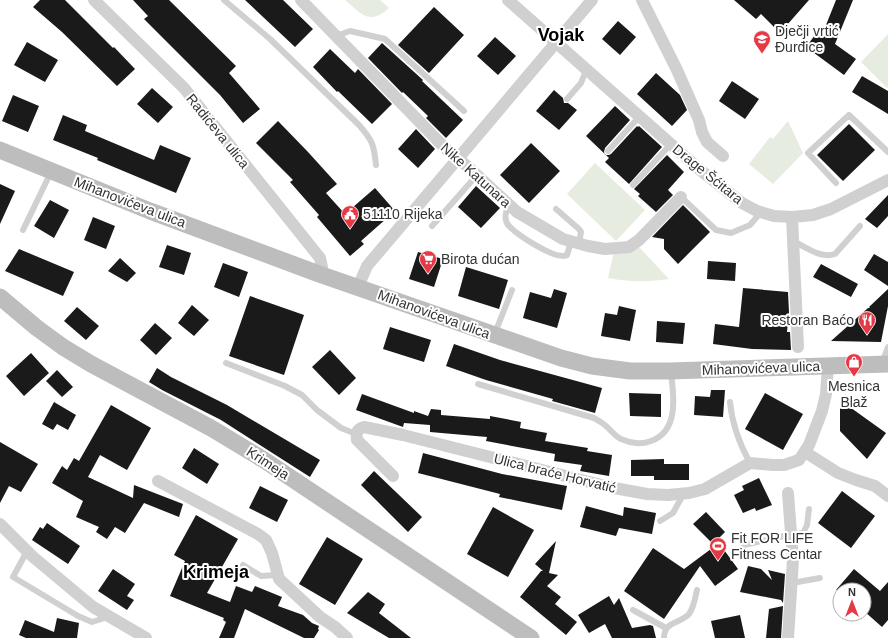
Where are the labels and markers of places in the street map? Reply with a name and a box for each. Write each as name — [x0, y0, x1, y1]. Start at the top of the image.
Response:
place label: Dječji vrtić Đurđice — [775, 23, 839, 55]
school or university icon: Dječji vrtić Đurđice — [752, 29, 772, 54]
public building icon: 51110 Rijeka — [340, 204, 360, 229]
place label: 51110 Rijeka — [363, 206, 443, 222]
supermarket icon: Birota dućan — [418, 249, 438, 274]
place label: Birota dućan — [441, 251, 520, 267]
restaurant icon: Restoran Baćo — [857, 310, 877, 335]
place label: Restoran Baćo — [761, 312, 854, 328]
shop icon: Mesnica Blaž — [844, 352, 864, 377]
place label: Mesnica Blaž — [828, 378, 880, 410]
place label: Fit FOR LIFE Fitness Centar — [731, 530, 822, 562]
sports icon: Fit FOR LIFE Fitness Centar — [708, 536, 728, 561]

